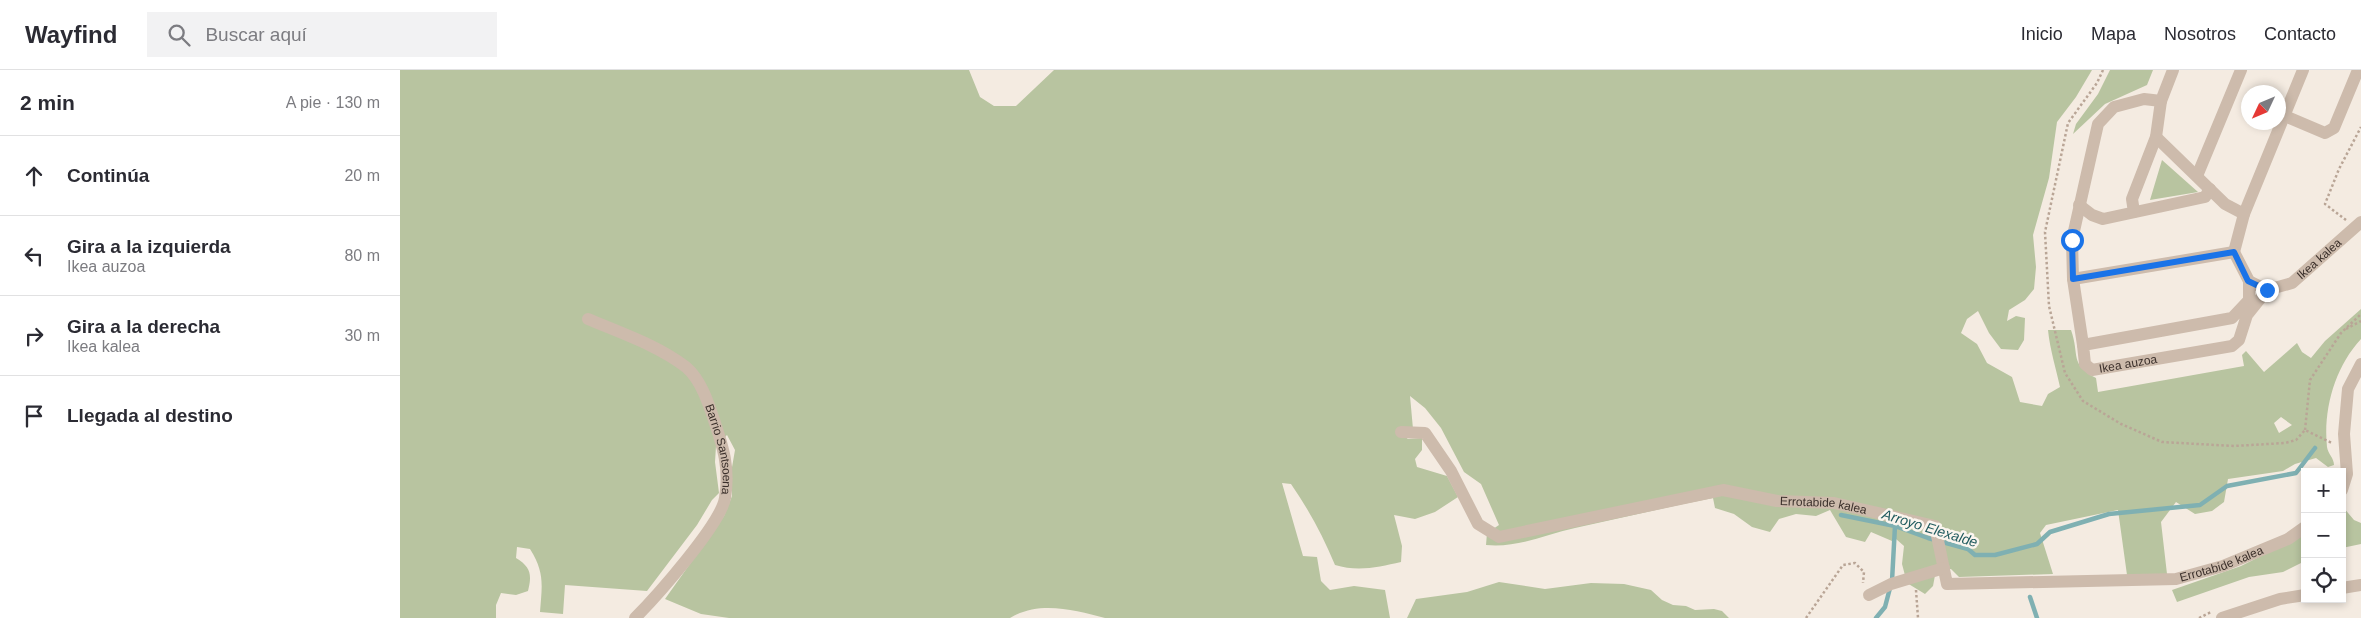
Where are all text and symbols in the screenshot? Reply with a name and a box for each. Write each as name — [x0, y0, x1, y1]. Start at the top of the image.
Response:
search box — [147, 12, 497, 57]
text: Wayfind — [25, 21, 117, 48]
icon: search — [165, 21, 193, 49]
text: Buscar aquí — [205, 24, 307, 45]
text: Inicio — [2021, 24, 2063, 44]
text: Mapa — [2091, 24, 2136, 44]
text: Nosotros — [2164, 24, 2236, 44]
text: Contacto — [2264, 24, 2336, 44]
north arrow — [2241, 85, 2286, 130]
text: 2 min — [20, 91, 75, 114]
text: A pie · 130 m — [286, 94, 380, 111]
icon: ahead — [20, 162, 48, 190]
text: Continúa — [67, 165, 149, 186]
text: 20 m — [344, 167, 380, 184]
route start — [2061, 229, 2084, 252]
street label: Ikea kalea — [2294, 235, 2345, 282]
text: Gira a la izquierda — [67, 236, 231, 257]
icon: left — [20, 242, 48, 270]
text: 80 m — [344, 247, 380, 264]
text: Ikea auzoa — [67, 258, 145, 275]
route end — [2256, 279, 2279, 302]
text: Gira a la derecha — [67, 316, 220, 337]
icon: right — [20, 322, 48, 350]
text: 30 m — [344, 327, 380, 344]
text: Ikea kalea — [67, 338, 140, 355]
street label: Ikea auzoa — [2098, 352, 2158, 376]
icon: arrive — [20, 402, 48, 430]
street label: Barrio Santsoena — [702, 402, 734, 496]
text: Llegada al destino — [67, 405, 233, 426]
map controls — [2301, 468, 2346, 603]
button: + — [2301, 468, 2346, 513]
street label: Errotabide kalea — [1780, 494, 1869, 517]
water label: Arroyo Elexalde — [1879, 506, 1980, 550]
button: − — [2301, 513, 2346, 558]
street label: Errotabide kalea — [2178, 543, 2266, 585]
button: locate — [2301, 558, 2346, 603]

